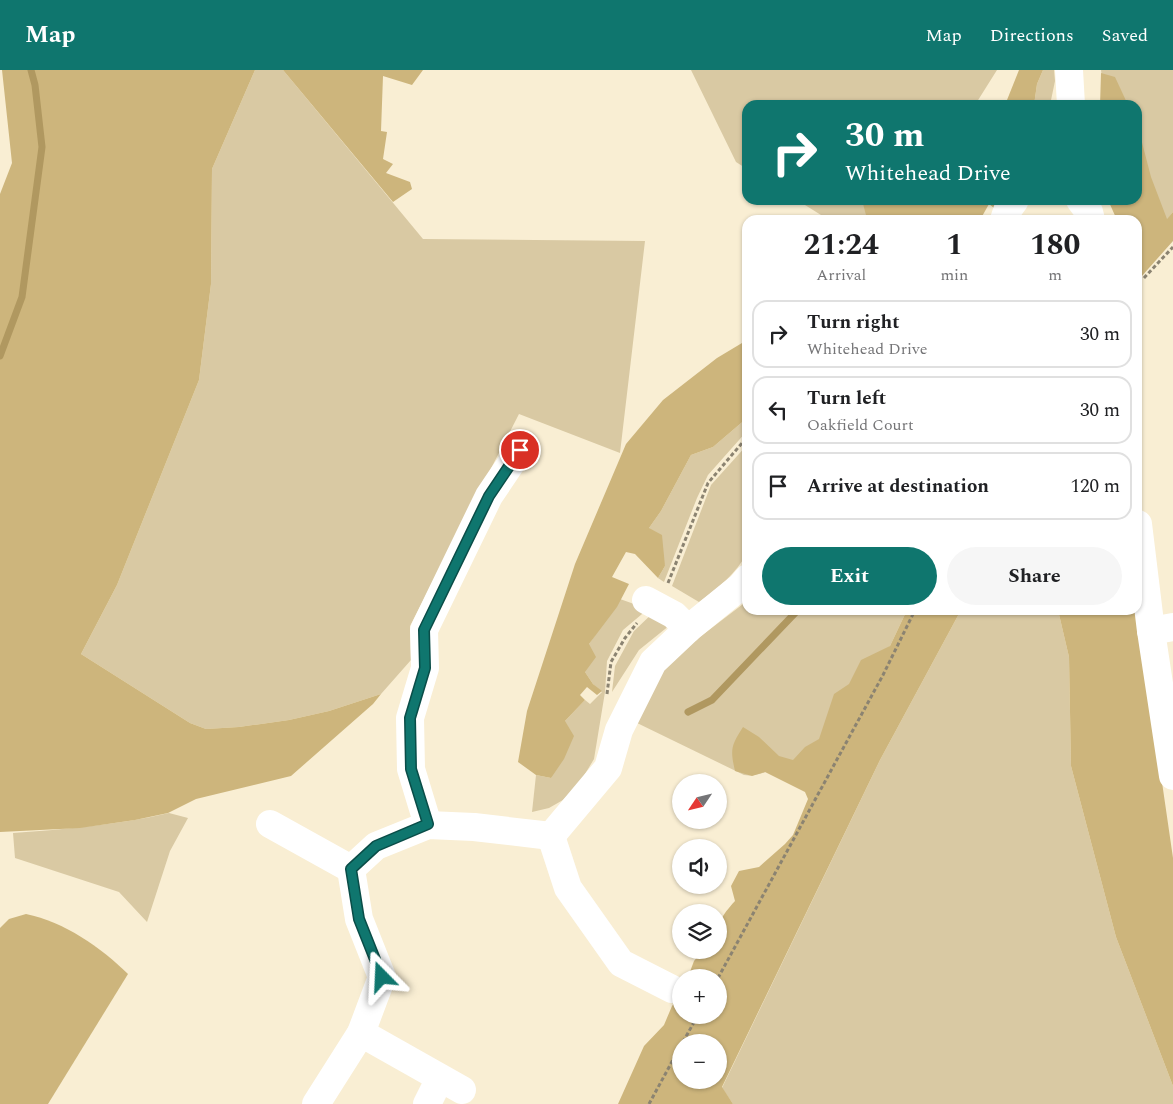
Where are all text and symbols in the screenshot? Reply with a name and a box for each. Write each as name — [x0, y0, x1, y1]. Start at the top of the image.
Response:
text: Map — [25, 17, 75, 53]
text: Map — [926, 22, 962, 49]
text: Directions — [990, 22, 1074, 49]
text: Saved — [1102, 22, 1148, 49]
text: 30 m — [845, 109, 925, 162]
icon: right — [762, 120, 827, 185]
text: Whitehead Drive — [845, 157, 1011, 190]
text: 21:24 — [804, 222, 879, 268]
text: 1 — [946, 222, 963, 268]
text: 180 — [1030, 222, 1080, 268]
text: Arrival — [816, 263, 866, 287]
text: min — [940, 263, 968, 287]
text: m — [1048, 263, 1062, 287]
text: Turn right — [807, 308, 900, 337]
icon: right — [764, 320, 792, 348]
text: 30 m — [1080, 320, 1120, 349]
text: Whitehead Drive — [807, 337, 927, 361]
text: Turn left — [807, 384, 886, 413]
icon: left — [764, 396, 792, 424]
text: 30 m — [1080, 396, 1120, 425]
text: Oakfield Court — [807, 413, 914, 437]
pin — [499, 429, 541, 471]
icon: arrive — [506, 436, 534, 464]
icon: arrive — [764, 472, 792, 500]
text: Arrive at destination — [807, 472, 989, 501]
text: 120 m — [1070, 472, 1120, 501]
button: Exit — [762, 547, 937, 605]
button: Share — [947, 547, 1122, 605]
north arrow — [672, 774, 728, 829]
map controls — [672, 774, 727, 1089]
button: sound — [672, 839, 727, 894]
button: layers — [672, 904, 727, 959]
position arrow — [355, 950, 407, 1002]
button: + — [672, 969, 727, 1024]
button: − — [672, 1034, 727, 1089]

